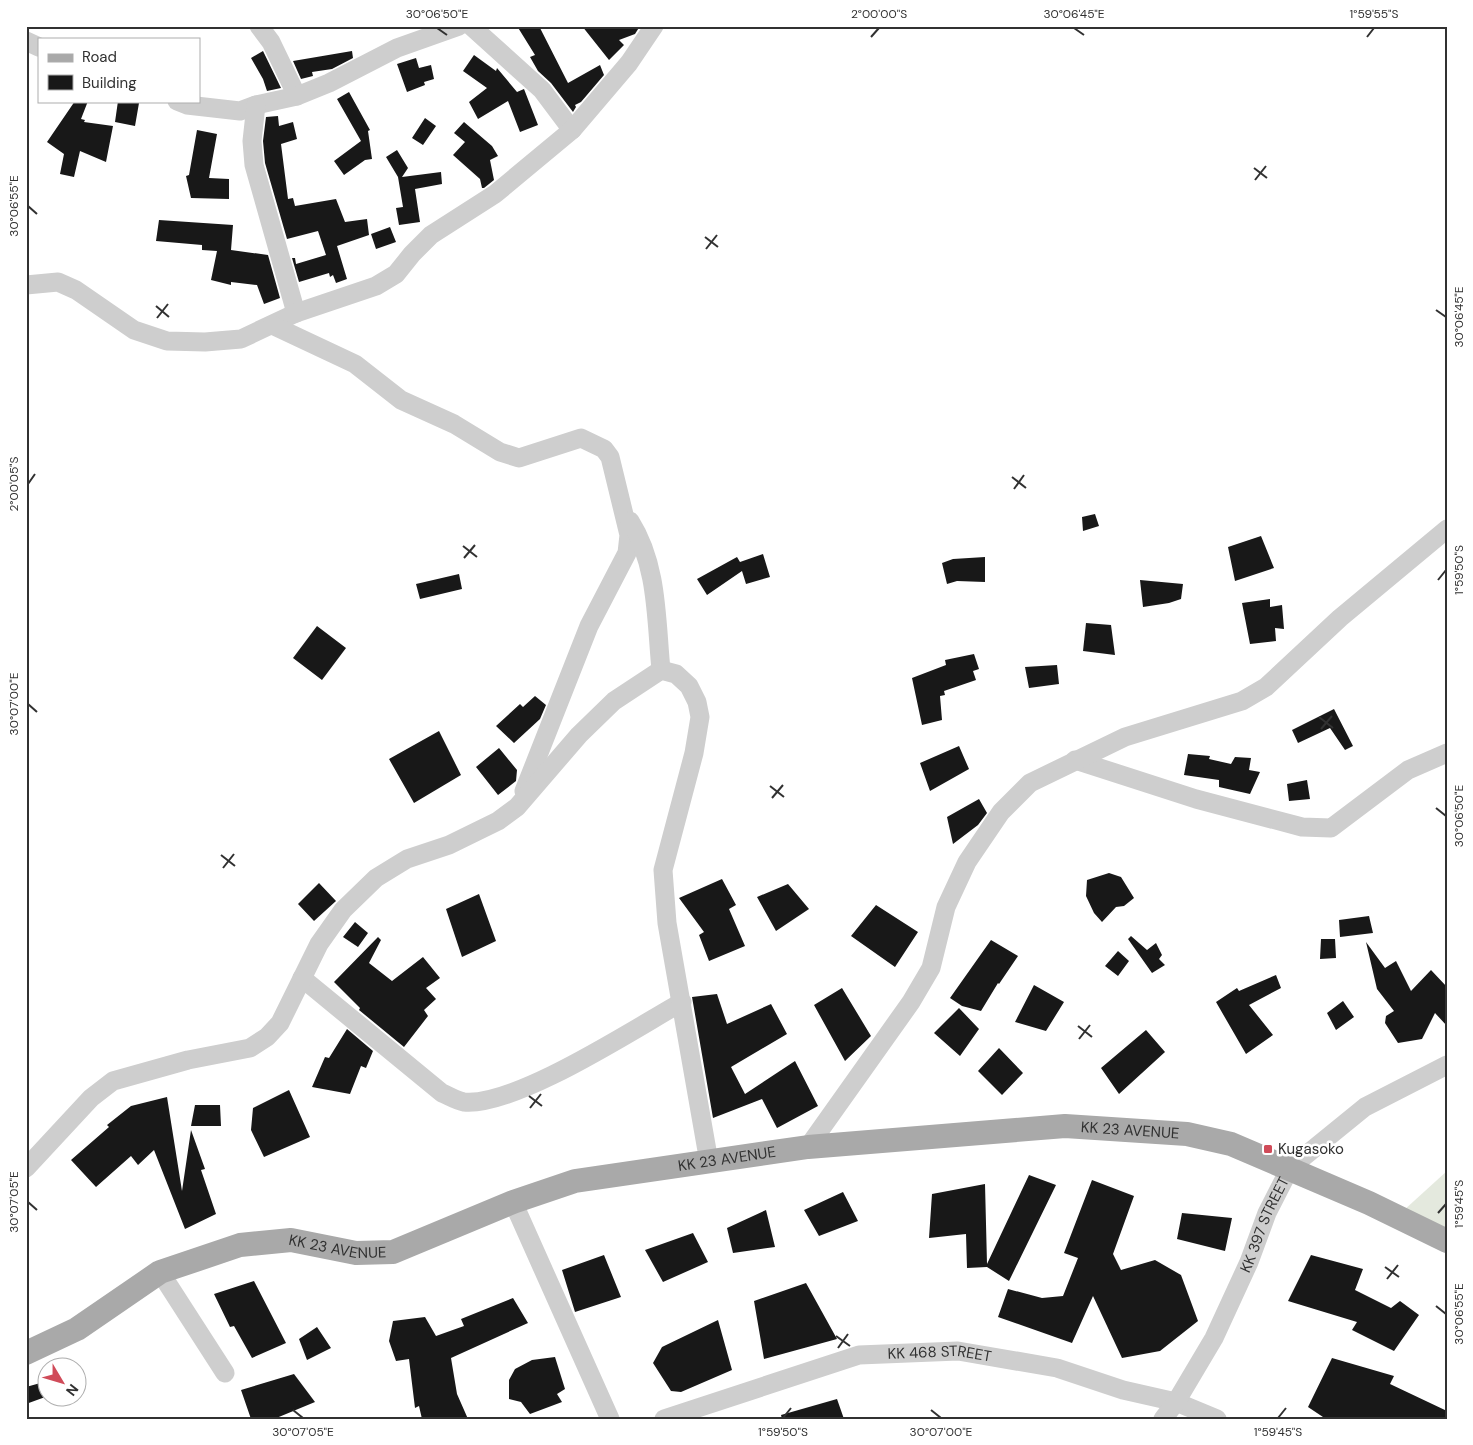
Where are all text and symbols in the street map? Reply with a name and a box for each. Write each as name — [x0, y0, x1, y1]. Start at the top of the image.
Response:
text: 30°06'50"E — [406, 6, 468, 22]
text: 2°00'00"S — [851, 6, 907, 22]
text: 30°06'45"E — [1043, 6, 1105, 22]
text: 1°59'55"S — [1350, 6, 1398, 22]
legend — [38, 38, 200, 102]
text: Road — [82, 47, 117, 67]
text: Building — [82, 73, 137, 93]
text: 30°06'55"E — [6, 175, 22, 237]
text: 30°06'45"E — [1451, 286, 1467, 348]
text: 2°00'05"S — [6, 456, 22, 512]
text: 1°59'50"S — [1451, 545, 1467, 595]
text: 30°07'00"E — [6, 672, 22, 735]
text: 30°06'50"E — [1451, 785, 1467, 847]
street label: KK 23 AVENUE — [1080, 1117, 1180, 1143]
place label: Kugasoko — [1278, 1139, 1344, 1159]
street label: KK 23 AVENUE — [677, 1142, 777, 1176]
marker: Kugasoko — [1262, 1143, 1274, 1155]
text: 30°07'05"E — [6, 1171, 22, 1233]
street label: KK 397 STREET — [1235, 1173, 1294, 1276]
text: 1°59'45"S — [1451, 1180, 1467, 1228]
street label: KK 23 AVENUE — [287, 1230, 387, 1263]
text: 30°06'55"E — [1451, 1283, 1467, 1345]
street label: KK 468 STREET — [887, 1341, 993, 1367]
north arrow — [38, 1358, 88, 1408]
text: N — [62, 1380, 82, 1400]
text: 30°07'05"E — [272, 1424, 334, 1440]
text: 1°59'50"S — [758, 1424, 808, 1440]
text: 30°07'00"E — [910, 1424, 973, 1440]
text: 1°59'45"S — [1254, 1424, 1302, 1440]

